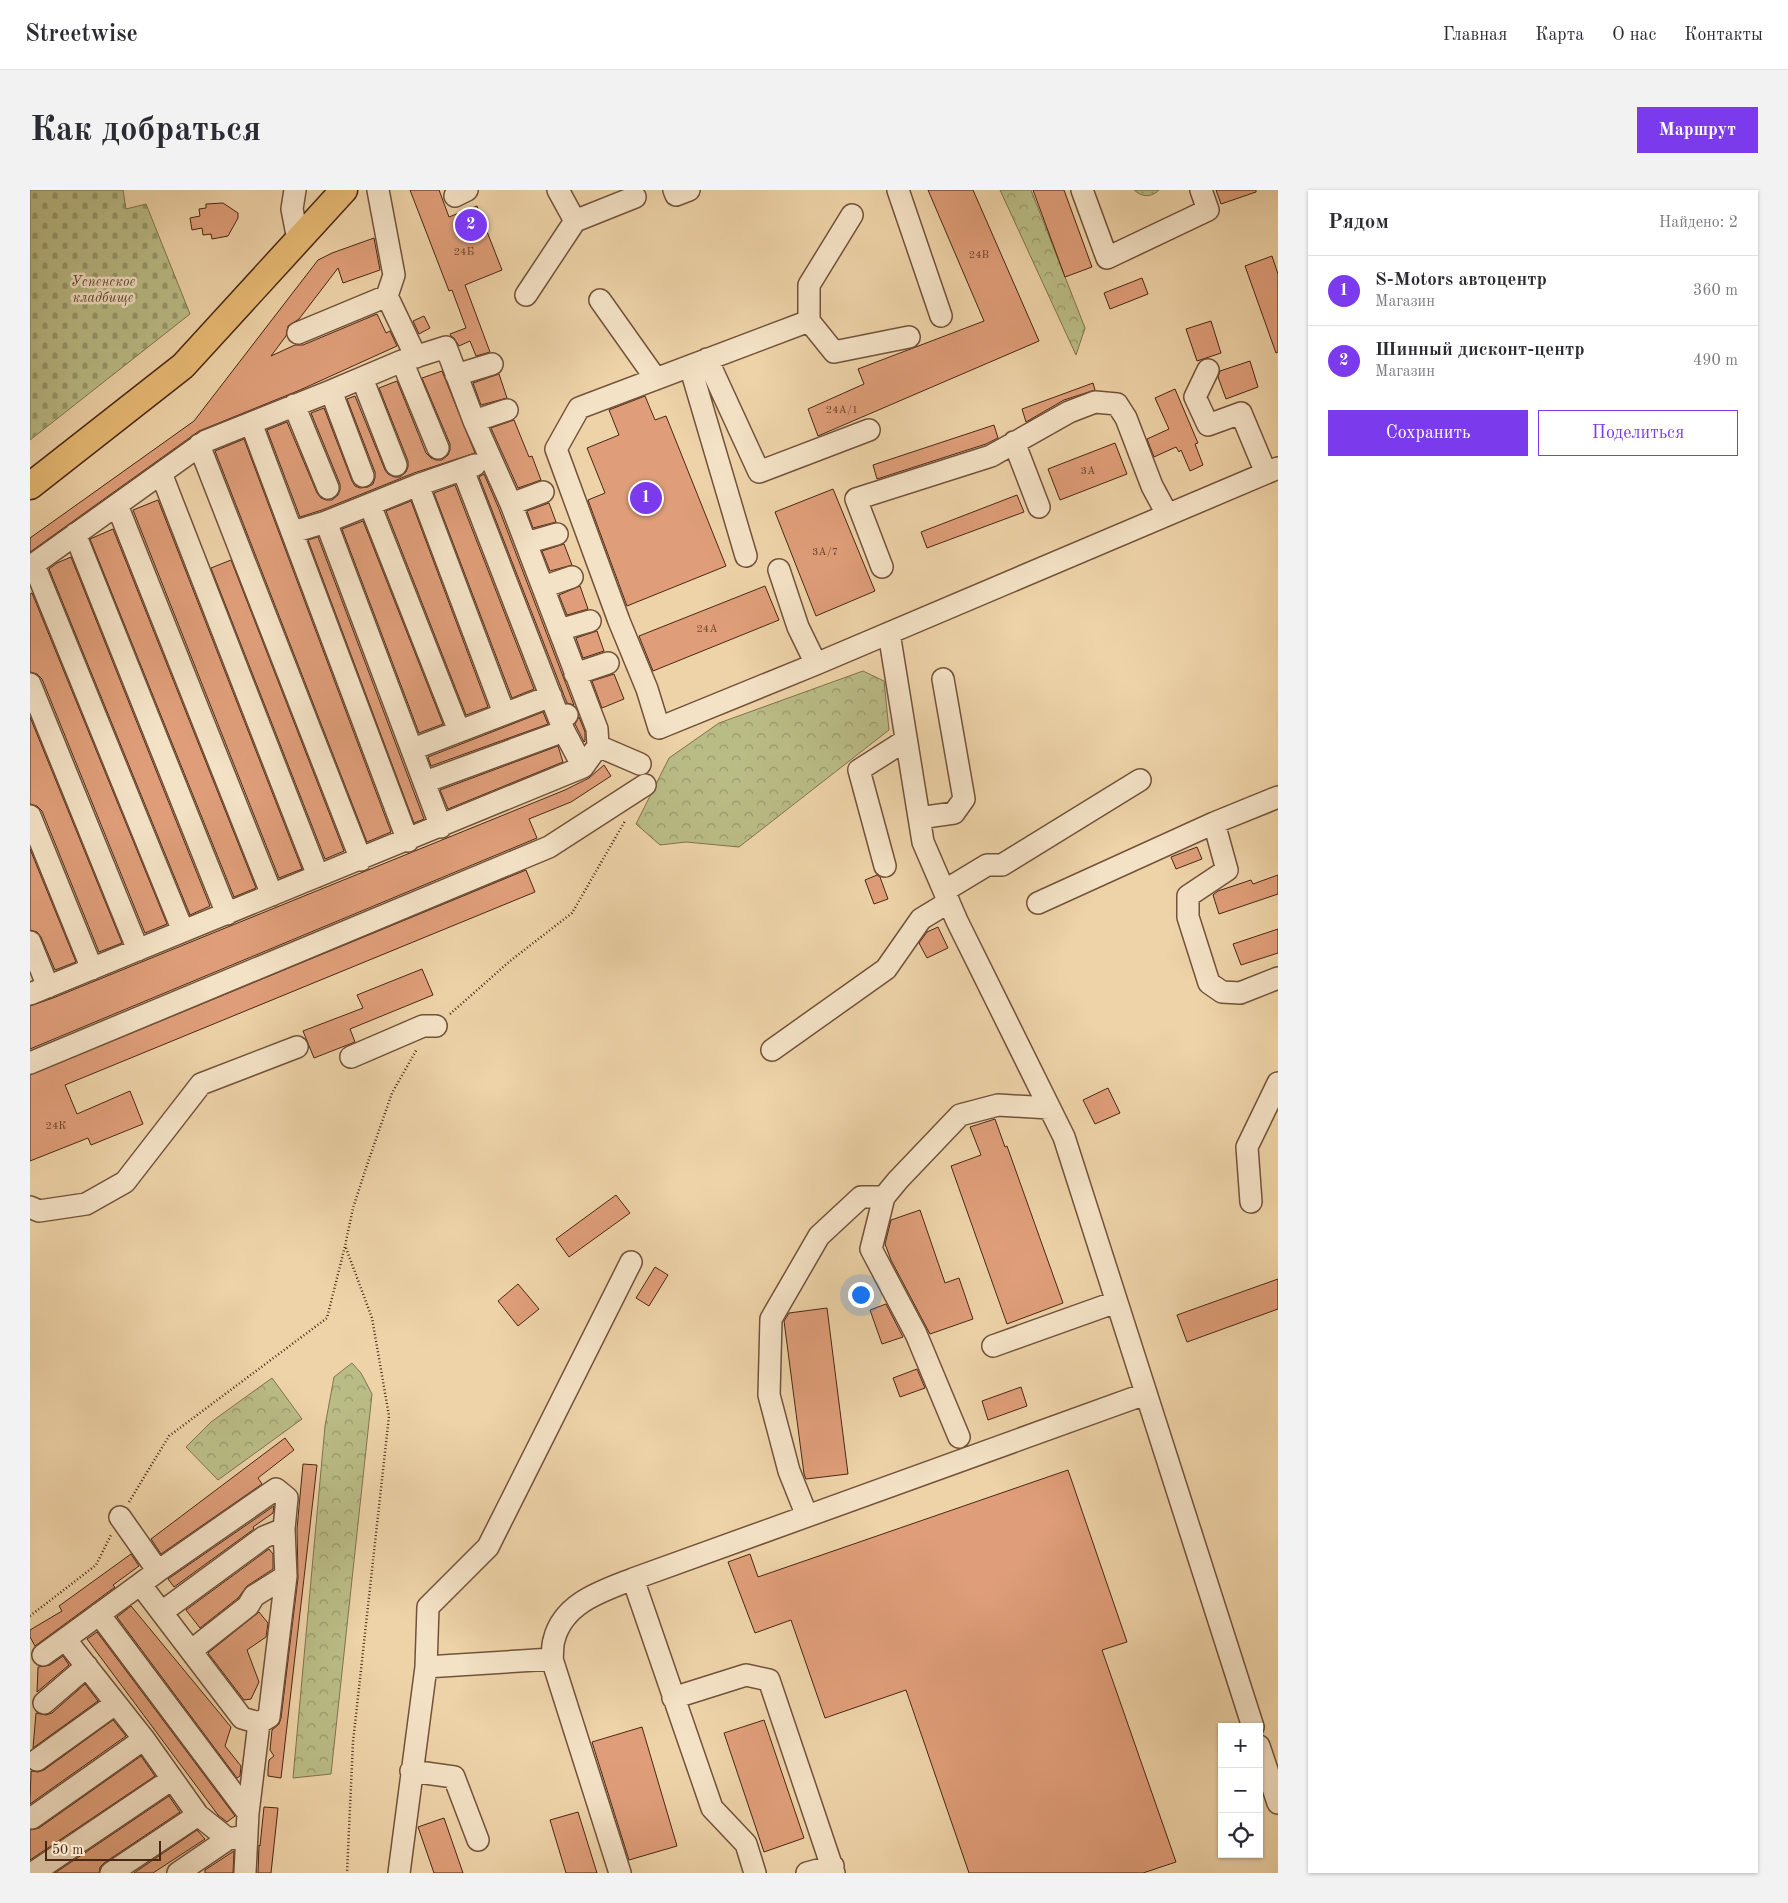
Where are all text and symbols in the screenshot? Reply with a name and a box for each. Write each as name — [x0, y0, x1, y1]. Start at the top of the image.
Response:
text: Streetwise — [25, 23, 138, 47]
text: Главная — [1443, 26, 1507, 44]
text: Карта — [1535, 26, 1584, 44]
text: О нас — [1612, 26, 1656, 44]
text: Контакты — [1684, 26, 1763, 44]
button: Маршрут — [1637, 107, 1758, 153]
text: Как добраться — [30, 113, 261, 148]
pin: 2 — [455, 206, 487, 244]
text: Рядом — [1328, 212, 1389, 233]
text: Найдено: 2 — [1659, 215, 1738, 231]
house number: 24Б — [454, 247, 474, 258]
house number: 24В — [969, 250, 989, 261]
text: S-Motors автоцентр — [1375, 271, 1547, 290]
park label: Успенское кладбище — [71, 275, 135, 306]
text: 1 — [1339, 283, 1349, 299]
text: 360 m — [1693, 283, 1738, 299]
text: Магазин — [1375, 294, 1435, 310]
text: Шинный дисконт-центр — [1375, 341, 1585, 360]
text: 2 — [1339, 353, 1349, 369]
text: 490 m — [1693, 353, 1738, 369]
text: Магазин — [1375, 364, 1435, 380]
house number: 24А/1 — [826, 405, 858, 416]
button: Сохранить — [1328, 410, 1528, 456]
button: Поделиться — [1538, 410, 1738, 456]
house number: 3А — [1081, 466, 1096, 477]
pin: 1 — [630, 479, 662, 517]
house number: 3А/7 — [812, 547, 838, 558]
house number: 24А — [696, 624, 718, 635]
house number: 24К — [46, 1121, 66, 1132]
your location — [848, 1282, 874, 1308]
map controls — [1218, 1723, 1263, 1858]
button: + — [1218, 1723, 1263, 1768]
button: − — [1218, 1768, 1263, 1813]
button: locate — [1218, 1813, 1263, 1858]
scale bar — [45, 1838, 161, 1861]
text: 50 m — [52, 1843, 83, 1857]

